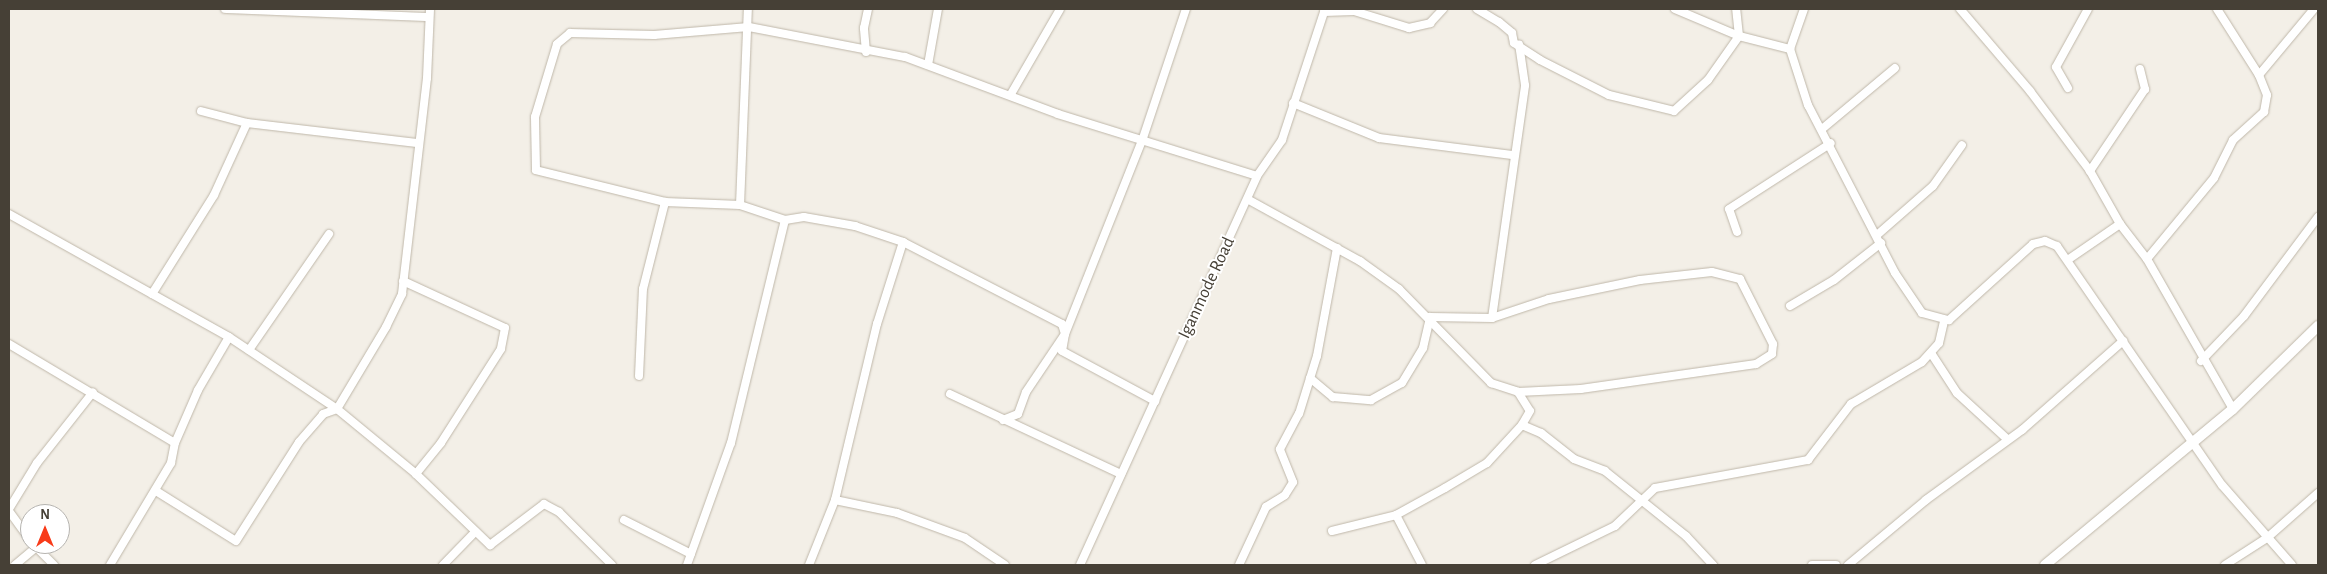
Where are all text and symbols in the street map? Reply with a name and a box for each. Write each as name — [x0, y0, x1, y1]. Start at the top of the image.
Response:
street label: Iganmode Road — [1174, 234, 1240, 342]
north arrow — [20, 504, 70, 554]
text: N — [40, 508, 50, 522]

